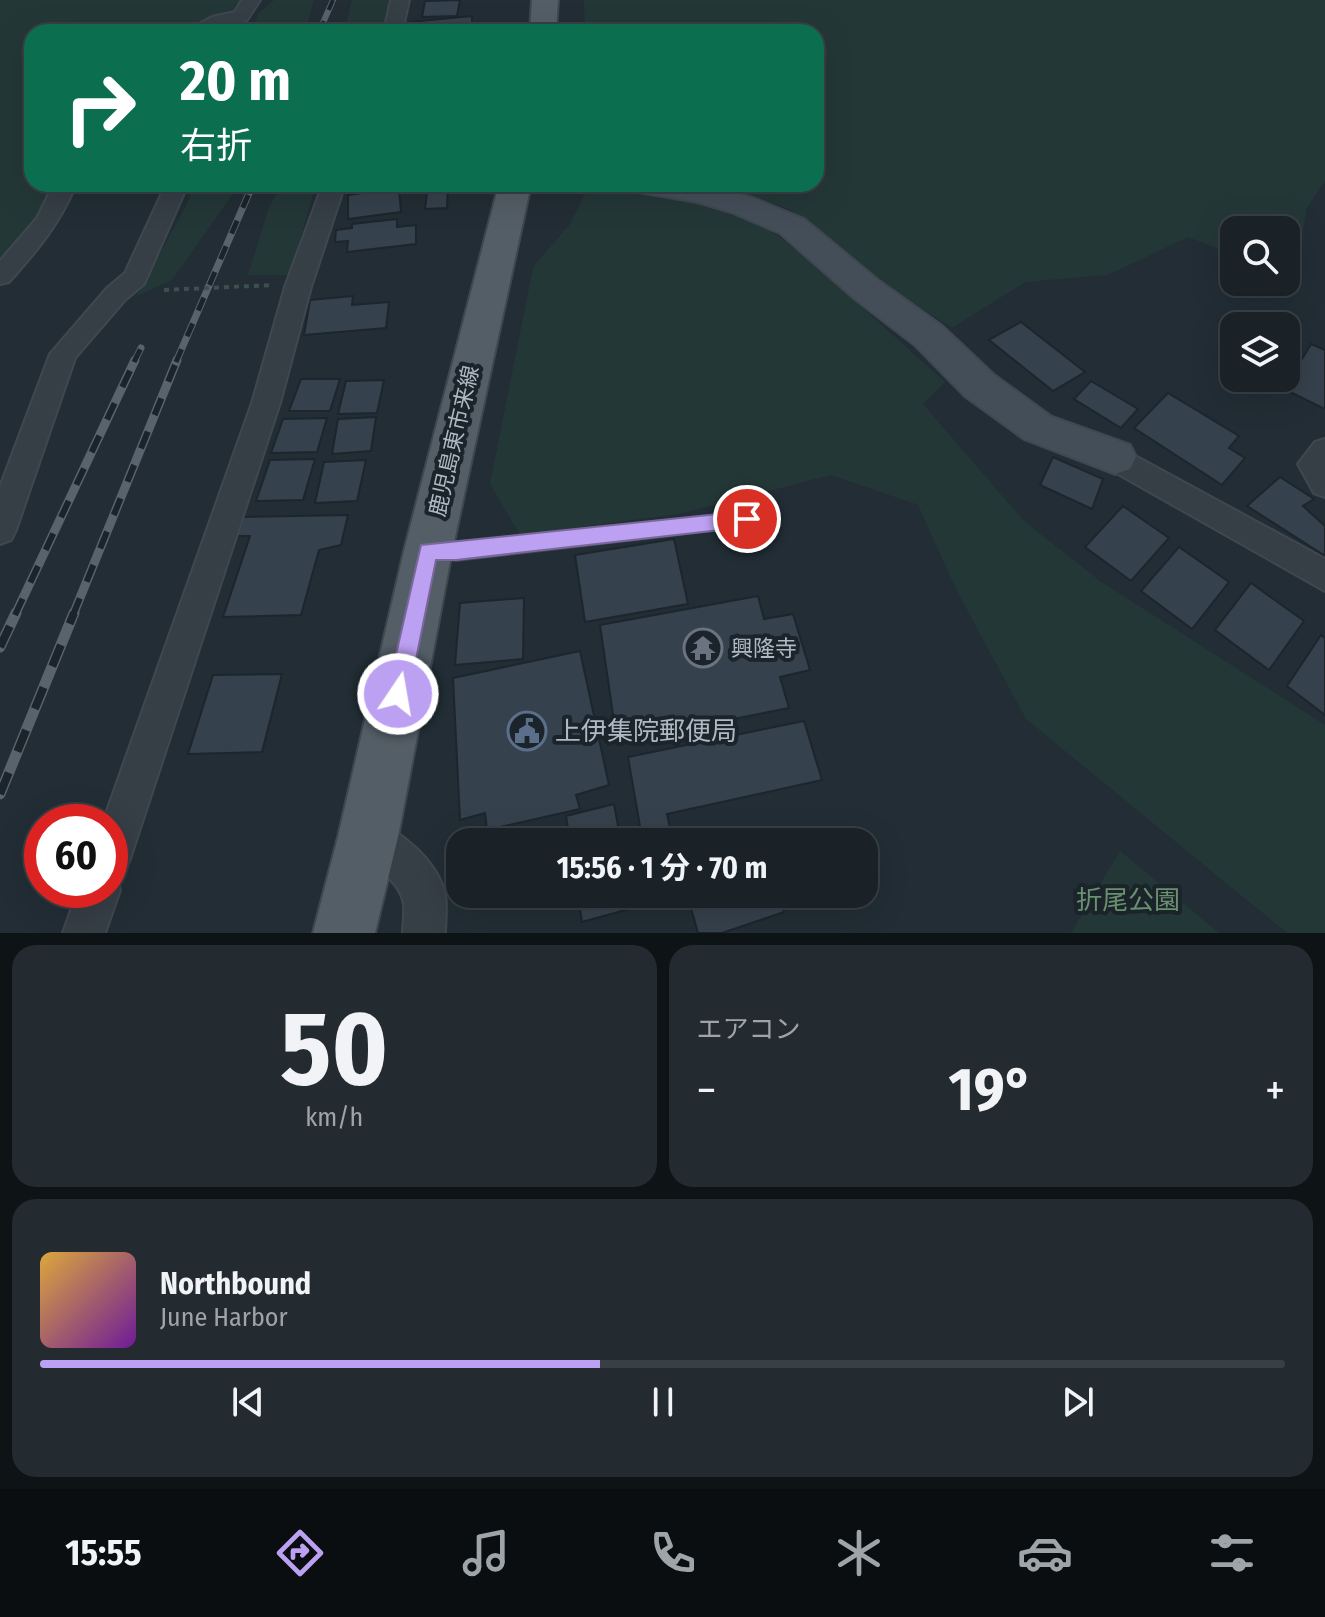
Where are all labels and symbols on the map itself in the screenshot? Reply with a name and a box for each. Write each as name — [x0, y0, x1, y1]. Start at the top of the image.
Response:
street label: 鹿児島東市来線 — [424, 363, 484, 519]
pin — [713, 485, 781, 553]
temple icon: 興隆寺 — [682, 627, 724, 669]
place label: 興隆寺 — [731, 635, 797, 662]
position arrow — [356, 652, 440, 736]
public building icon: 上伊集院郵便局 — [506, 710, 548, 752]
place label: 上伊集院郵便局 — [555, 716, 737, 747]
speed limit sign: 60 — [24, 804, 128, 908]
park label: 折尾公園 — [1076, 885, 1180, 916]

